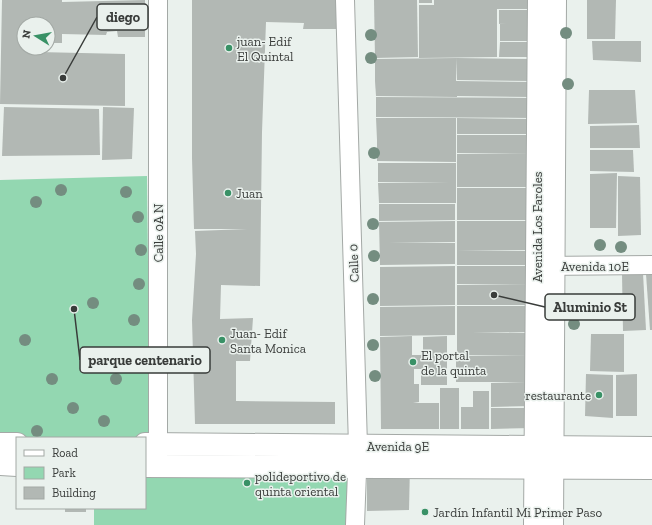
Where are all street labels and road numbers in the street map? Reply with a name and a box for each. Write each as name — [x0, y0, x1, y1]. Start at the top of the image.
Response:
street label: Avenida Los Faroles — [530, 171, 545, 282]
street label: Calle 0A N — [151, 203, 166, 262]
street label: Calle 0 — [345, 244, 362, 282]
street label: Avenida 10E — [561, 259, 629, 274]
street label: Avenida 9E — [367, 439, 430, 454]

